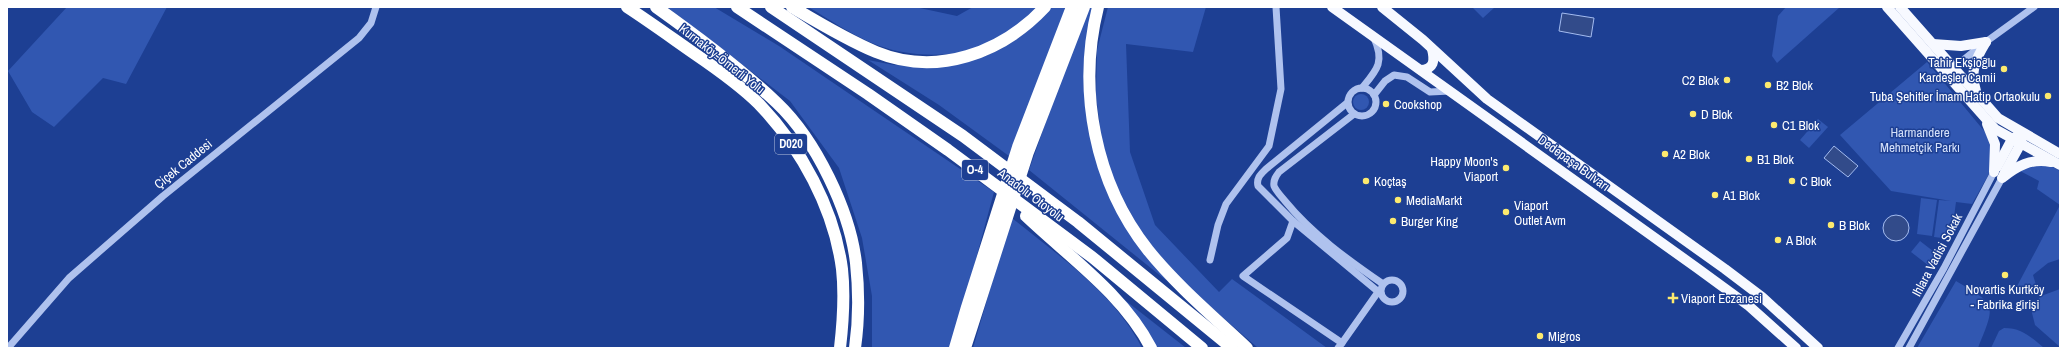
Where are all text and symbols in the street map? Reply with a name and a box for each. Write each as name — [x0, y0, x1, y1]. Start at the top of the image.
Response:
street label: Kurnaköy-Ömerli Yolu — [676, 20, 768, 98]
place label: Tahir Ekşioğlu Kardeşler Camii — [1919, 54, 1996, 86]
marker: Tahir Ekşioğlu Kardeşler Camii — [1999, 64, 2009, 74]
place label: C2 Blok — [1682, 72, 1720, 89]
marker: C2 Blok — [1722, 75, 1732, 85]
place label: B2 Blok — [1776, 77, 1813, 94]
marker: B2 Blok — [1763, 80, 1773, 90]
place label: Tuba Şehitler İmam Hatip Ortaokulu — [1870, 88, 2040, 105]
marker: Tuba Şehitler İmam Hatip Ortaokulu — [2043, 91, 2053, 101]
place label: Cookshop — [1394, 96, 1442, 113]
marker: Cookshop — [1381, 99, 1391, 109]
place label: D Blok — [1701, 106, 1733, 123]
marker: D Blok — [1688, 109, 1698, 119]
place label: C1 Blok — [1782, 117, 1820, 134]
marker: C1 Blok — [1769, 120, 1779, 130]
park label: Harmandere Mehmetçik Parkı — [1880, 124, 1960, 156]
street label: Dedepaşa Bulvarı — [1535, 131, 1613, 195]
road number: D020 — [775, 134, 807, 154]
street label: Çiçek Caddesi — [150, 135, 216, 193]
place label: A2 Blok — [1672, 146, 1710, 163]
marker: A2 Blok — [1660, 149, 1670, 159]
place label: B1 Blok — [1757, 151, 1794, 168]
place label: Happy Moon's Viaport — [1430, 153, 1498, 185]
marker: B1 Blok — [1744, 154, 1754, 164]
road number: O-4 — [962, 160, 988, 180]
marker: Happy Moon's Viaport — [1501, 163, 1511, 173]
street label: Anadolu Otoyolu — [994, 164, 1068, 226]
place label: Koçtaş — [1374, 173, 1407, 190]
place label: C Blok — [1800, 173, 1832, 190]
marker: Koçtaş — [1361, 176, 1371, 186]
marker: C Blok — [1787, 176, 1797, 186]
place label: A1 Blok — [1722, 187, 1760, 204]
marker: A1 Blok — [1710, 190, 1720, 200]
place label: MediaMarkt — [1406, 192, 1462, 209]
marker: MediaMarkt — [1393, 195, 1403, 205]
place label: Viaport Outlet Avm — [1514, 197, 1566, 229]
marker: Viaport Outlet Avm — [1501, 207, 1511, 217]
street label: Ihlara Vadisi Sokak — [1908, 210, 1966, 299]
place label: Burger King — [1401, 213, 1458, 230]
marker: Burger King — [1388, 216, 1398, 226]
place label: B Blok — [1839, 217, 1870, 234]
marker: B Blok — [1826, 220, 1836, 230]
place label: A Blok — [1785, 232, 1817, 249]
marker: A Blok — [1773, 235, 1783, 245]
marker: Novartis Kurtköy - Fabrika girişi — [2000, 270, 2010, 280]
place label: Novartis Kurtköy - Fabrika girişi — [1966, 281, 2045, 313]
place label: Viaport Eczanesi — [1681, 290, 1762, 307]
marker: Viaport Eczanesi — [1668, 293, 1678, 303]
place label: Migros — [1548, 328, 1581, 345]
marker: Migros — [1535, 331, 1545, 341]

